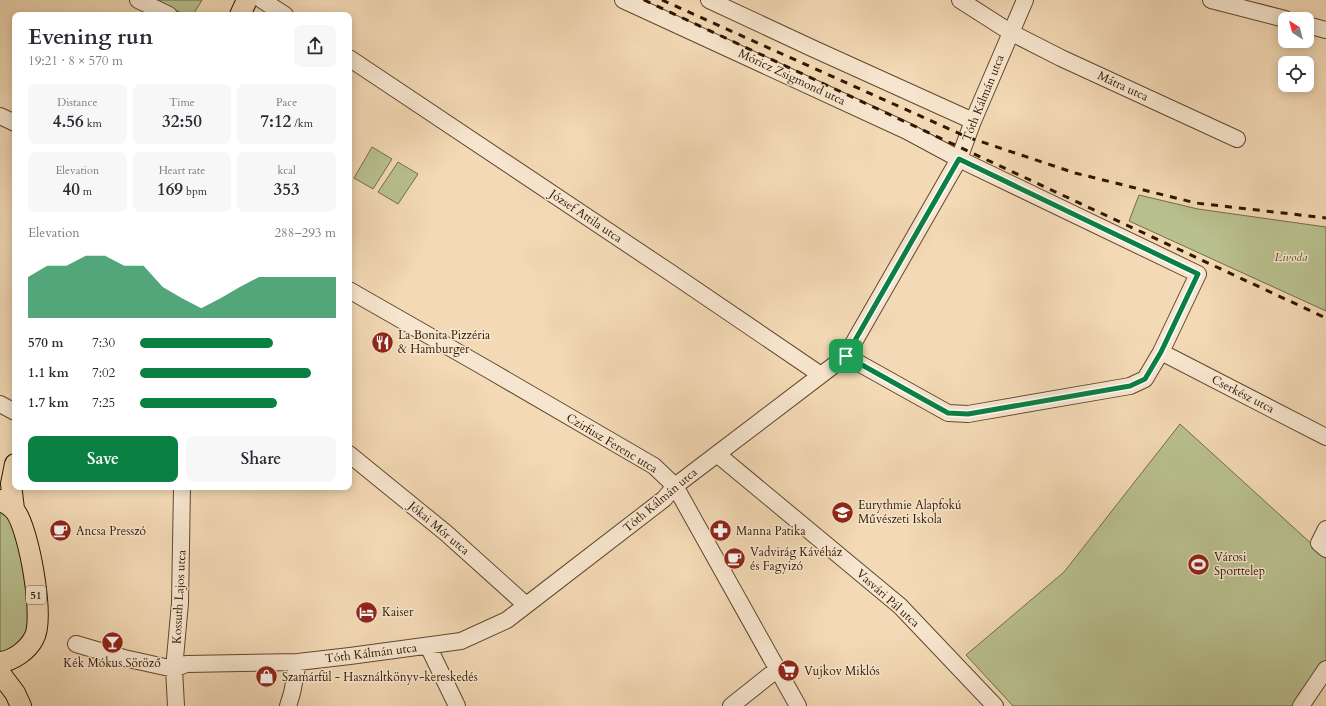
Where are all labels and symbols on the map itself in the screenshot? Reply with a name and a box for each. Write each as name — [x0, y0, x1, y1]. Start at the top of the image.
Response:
north arrow — [1278, 12, 1314, 48]
street label: Móricz Zsigmond utca — [736, 45, 849, 109]
street label: Tóth Kálmán utca — [958, 51, 1008, 144]
street label: Mátra utca — [1095, 67, 1152, 105]
street label: József Attila utca — [545, 185, 626, 247]
park label: Livoda — [1275, 249, 1308, 265]
place label: La Bonita Pizzéria & Hamburger — [398, 327, 491, 357]
restaurant icon: La Bonita Pizzéria & Hamburger — [370, 329, 396, 355]
pin — [829, 339, 863, 373]
street label: Cserkész utca — [1209, 371, 1278, 417]
street label: Czirfusz Ferenc utca — [563, 409, 661, 477]
street label: Tóth Kálmán utca — [619, 464, 701, 536]
street label: Jókai Mór utca — [404, 496, 474, 559]
place label: Eurythmie Alapfokú Művészeti Iskola — [858, 497, 962, 527]
school or university icon: Eurythmie Alapfokú Művészeti Iskola — [829, 499, 855, 525]
cafe icon: Ancsa Presszó — [48, 518, 74, 544]
pharmacy icon: Manna Patika — [707, 518, 733, 544]
place label: Ancsa Presszó — [76, 523, 147, 539]
place label: Manna Patika — [736, 523, 806, 539]
place label: Vadvirág Kávéház és Fagyizó — [750, 544, 843, 574]
cafe icon: Vadvirág Kávéház és Fagyizó — [721, 546, 747, 572]
street label: Kossuth Lajos utca — [169, 549, 189, 644]
place label: Városi Sporttelep — [1214, 549, 1265, 579]
sports icon: Városi Sporttelep — [1185, 551, 1211, 577]
street label: Vasvári Pál utca — [853, 565, 924, 631]
road number: 51 — [26, 586, 46, 604]
hotel icon: Kaiser — [353, 599, 379, 625]
place label: Kaiser — [382, 604, 414, 620]
bar icon: Kék Mókus Söröző — [99, 629, 125, 655]
street label: Tóth Kálmán utca — [324, 639, 419, 667]
place label: Kék Mókus Söröző — [63, 655, 161, 671]
supermarket icon: Vujkov Miklós — [775, 658, 801, 684]
place label: Vujkov Miklós — [804, 663, 880, 679]
shop icon: Szamárfül - Használtkönyv-kereskedés — [254, 664, 280, 690]
place label: Szamárfül - Használtkönyv-kereskedés — [282, 669, 478, 685]

